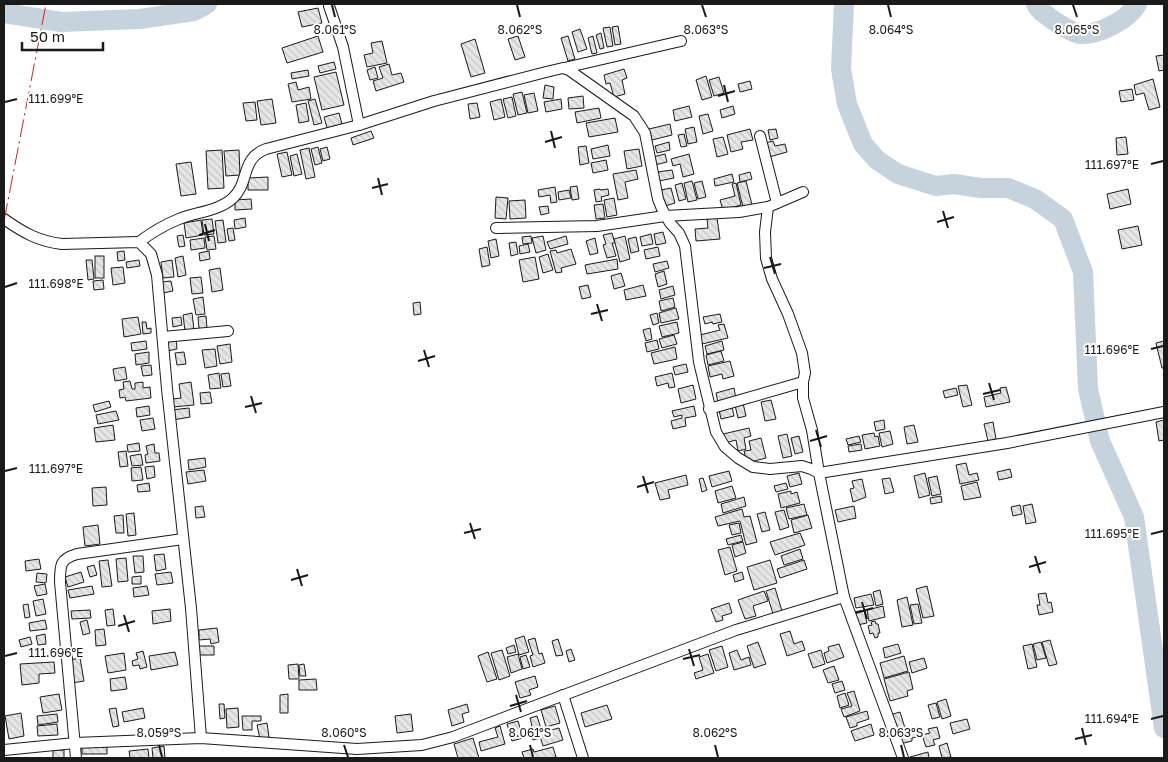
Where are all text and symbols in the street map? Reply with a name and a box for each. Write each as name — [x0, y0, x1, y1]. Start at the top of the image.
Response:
scale bar — [22, 20, 104, 52]
text: 8.061°S — [314, 22, 357, 37]
text: 8.062°S — [498, 22, 543, 37]
text: 8.063°S — [683, 22, 729, 37]
text: 8.064°S — [869, 22, 914, 37]
text: 8.065°S — [1055, 22, 1100, 37]
text: 50 m — [30, 27, 65, 45]
text: 111.699°E — [29, 91, 83, 106]
text: 111.697°E — [1085, 157, 1139, 172]
text: 111.698°E — [29, 276, 83, 291]
text: 111.696°E — [1085, 342, 1139, 357]
text: 111.697°E — [29, 461, 83, 476]
text: 111.695°E — [1085, 526, 1139, 541]
text: 111.696°E — [29, 645, 83, 660]
text: 111.694°E — [1085, 711, 1139, 726]
text: 8.059°S — [137, 725, 182, 740]
text: 8.060°S — [321, 725, 367, 740]
text: 8.061°S — [509, 725, 552, 740]
text: 8.062°S — [693, 725, 738, 740]
text: 8.063°S — [878, 725, 924, 740]

